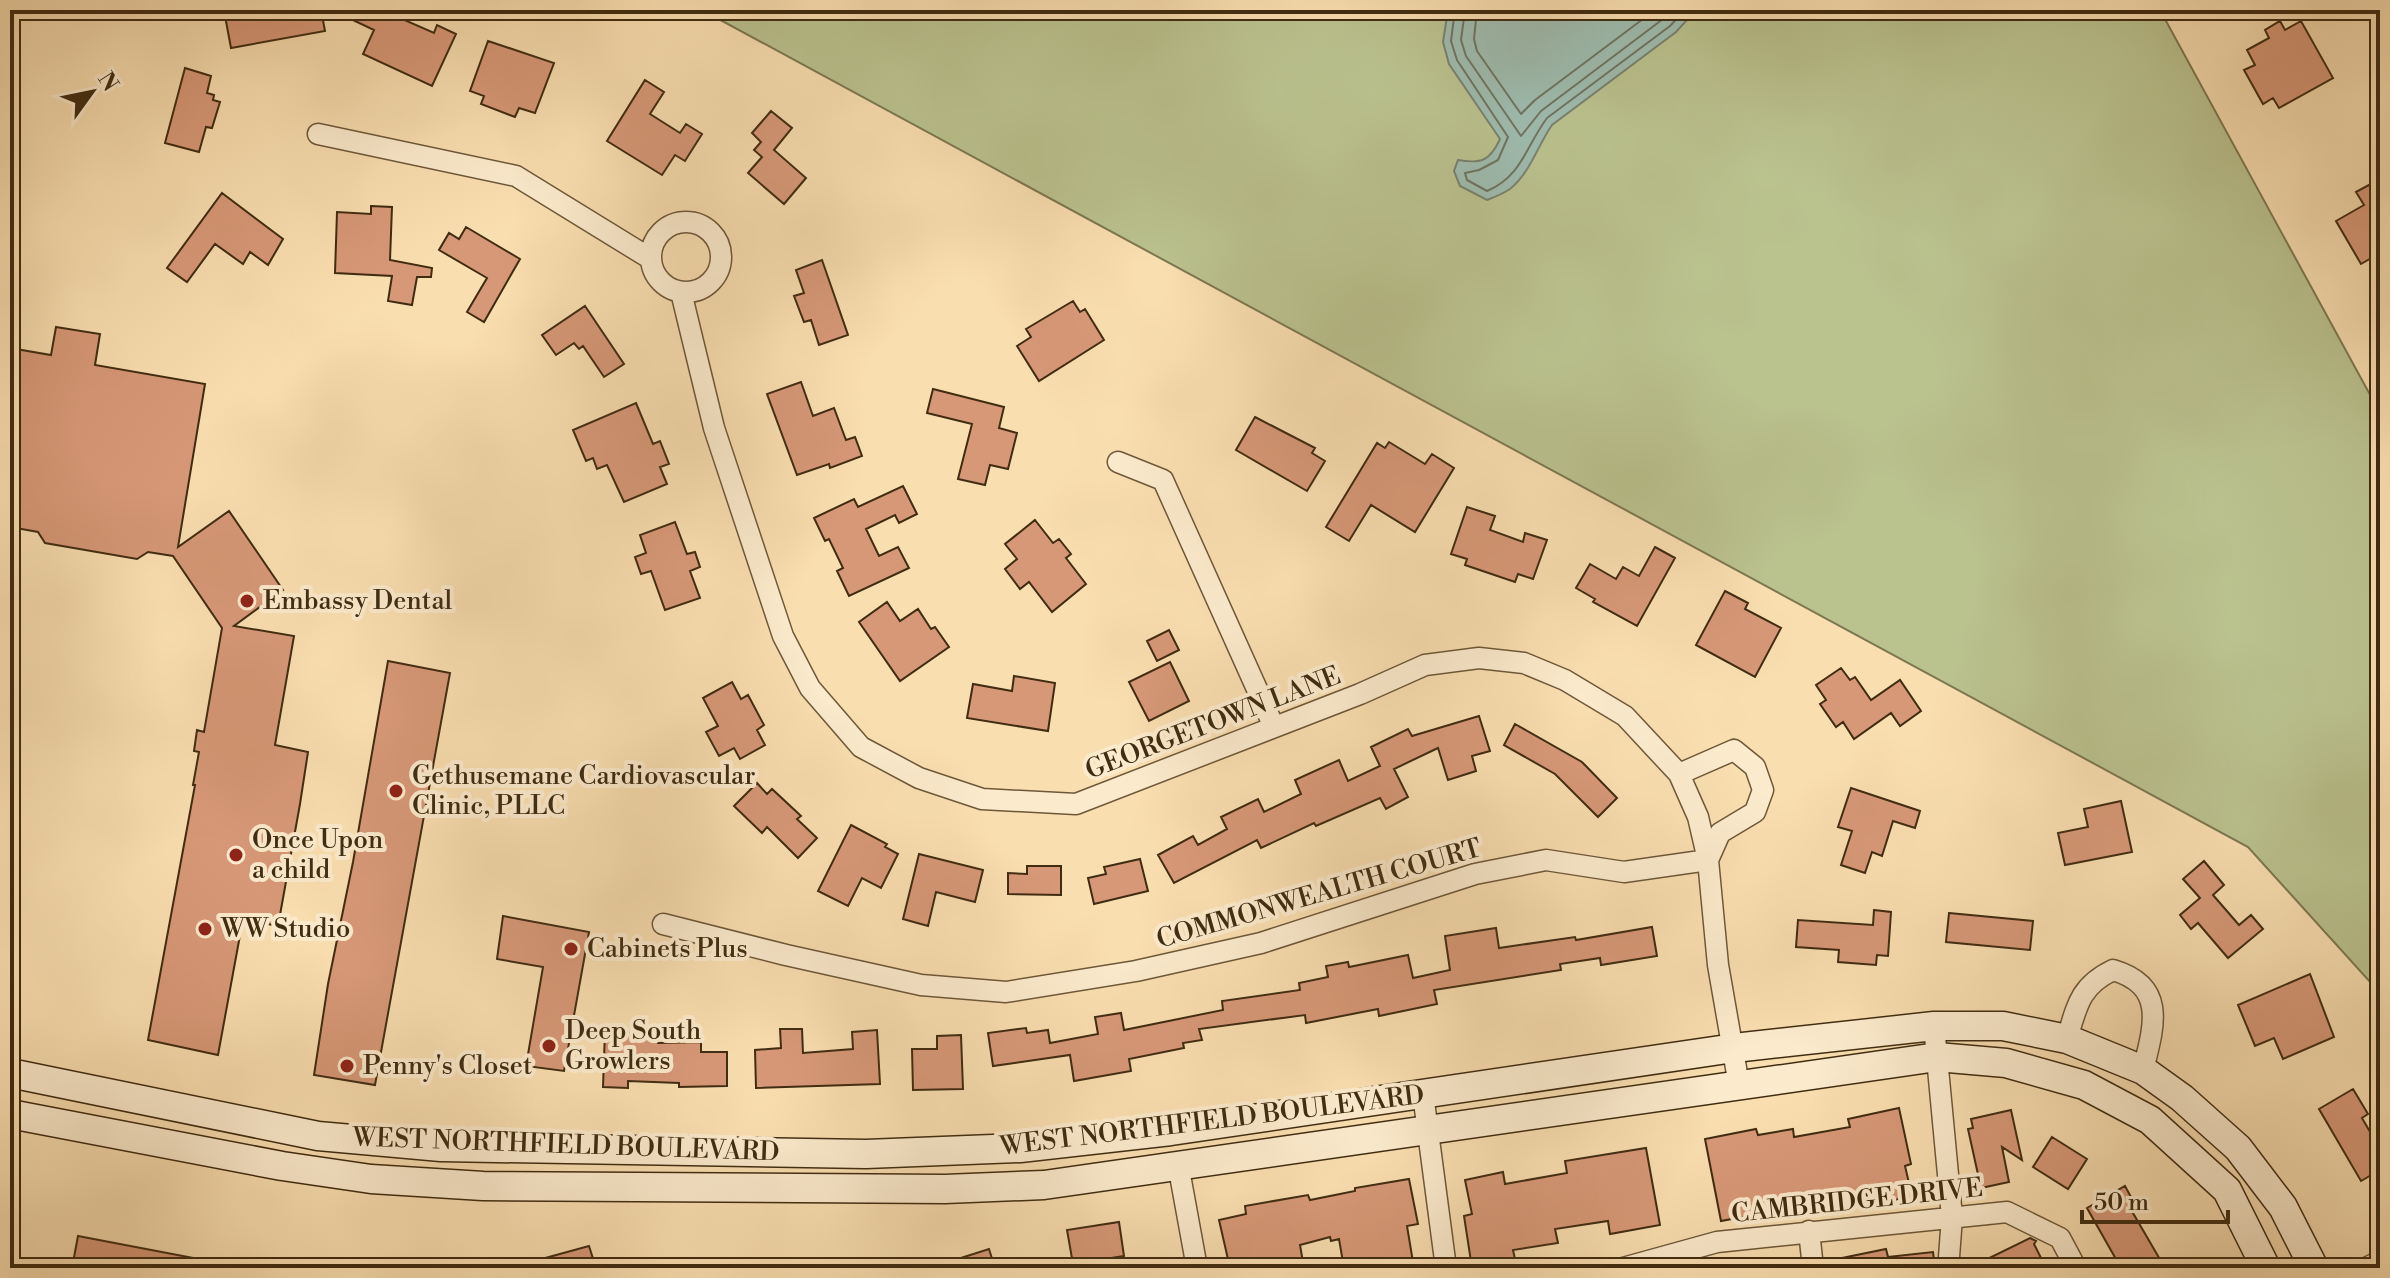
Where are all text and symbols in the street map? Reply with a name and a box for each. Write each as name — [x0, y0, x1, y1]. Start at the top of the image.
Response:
north arrow — [52, 52, 132, 132]
text: N — [91, 67, 124, 97]
place label: Embassy Dental — [263, 585, 453, 617]
marker: Embassy Dental — [238, 592, 256, 610]
street label: GEORGETOWN LANE — [1081, 660, 1345, 786]
place label: Gethusemane Cardiovascular Clinic, PLLC — [412, 760, 755, 822]
marker: Gethusemane Cardiovascular Clinic, PLLC — [387, 782, 405, 800]
place label: Once Upon a child — [252, 824, 383, 886]
street label: COMMONWEALTH COURT — [1153, 832, 1485, 956]
marker: Once Upon a child — [227, 846, 245, 864]
place label: WW Studio — [220, 913, 350, 945]
marker: WW Studio — [196, 920, 214, 938]
place label: Cabinets Plus — [587, 933, 748, 965]
marker: Cabinets Plus — [562, 940, 580, 958]
place label: Deep South Growlers — [565, 1015, 701, 1077]
marker: Deep South Growlers — [540, 1037, 558, 1055]
place label: Penny's Closet — [363, 1050, 532, 1082]
marker: Penny's Closet — [338, 1057, 356, 1075]
street label: WEST NORTHFIELD BOULEVARD — [997, 1079, 1426, 1163]
street label: WEST NORTHFIELD BOULEVARD — [351, 1122, 780, 1168]
street label: CAMBRIDGE DRIVE — [1730, 1172, 1984, 1230]
scale bar — [2082, 1174, 2228, 1224]
text: 50 m — [2094, 1188, 2149, 1218]

